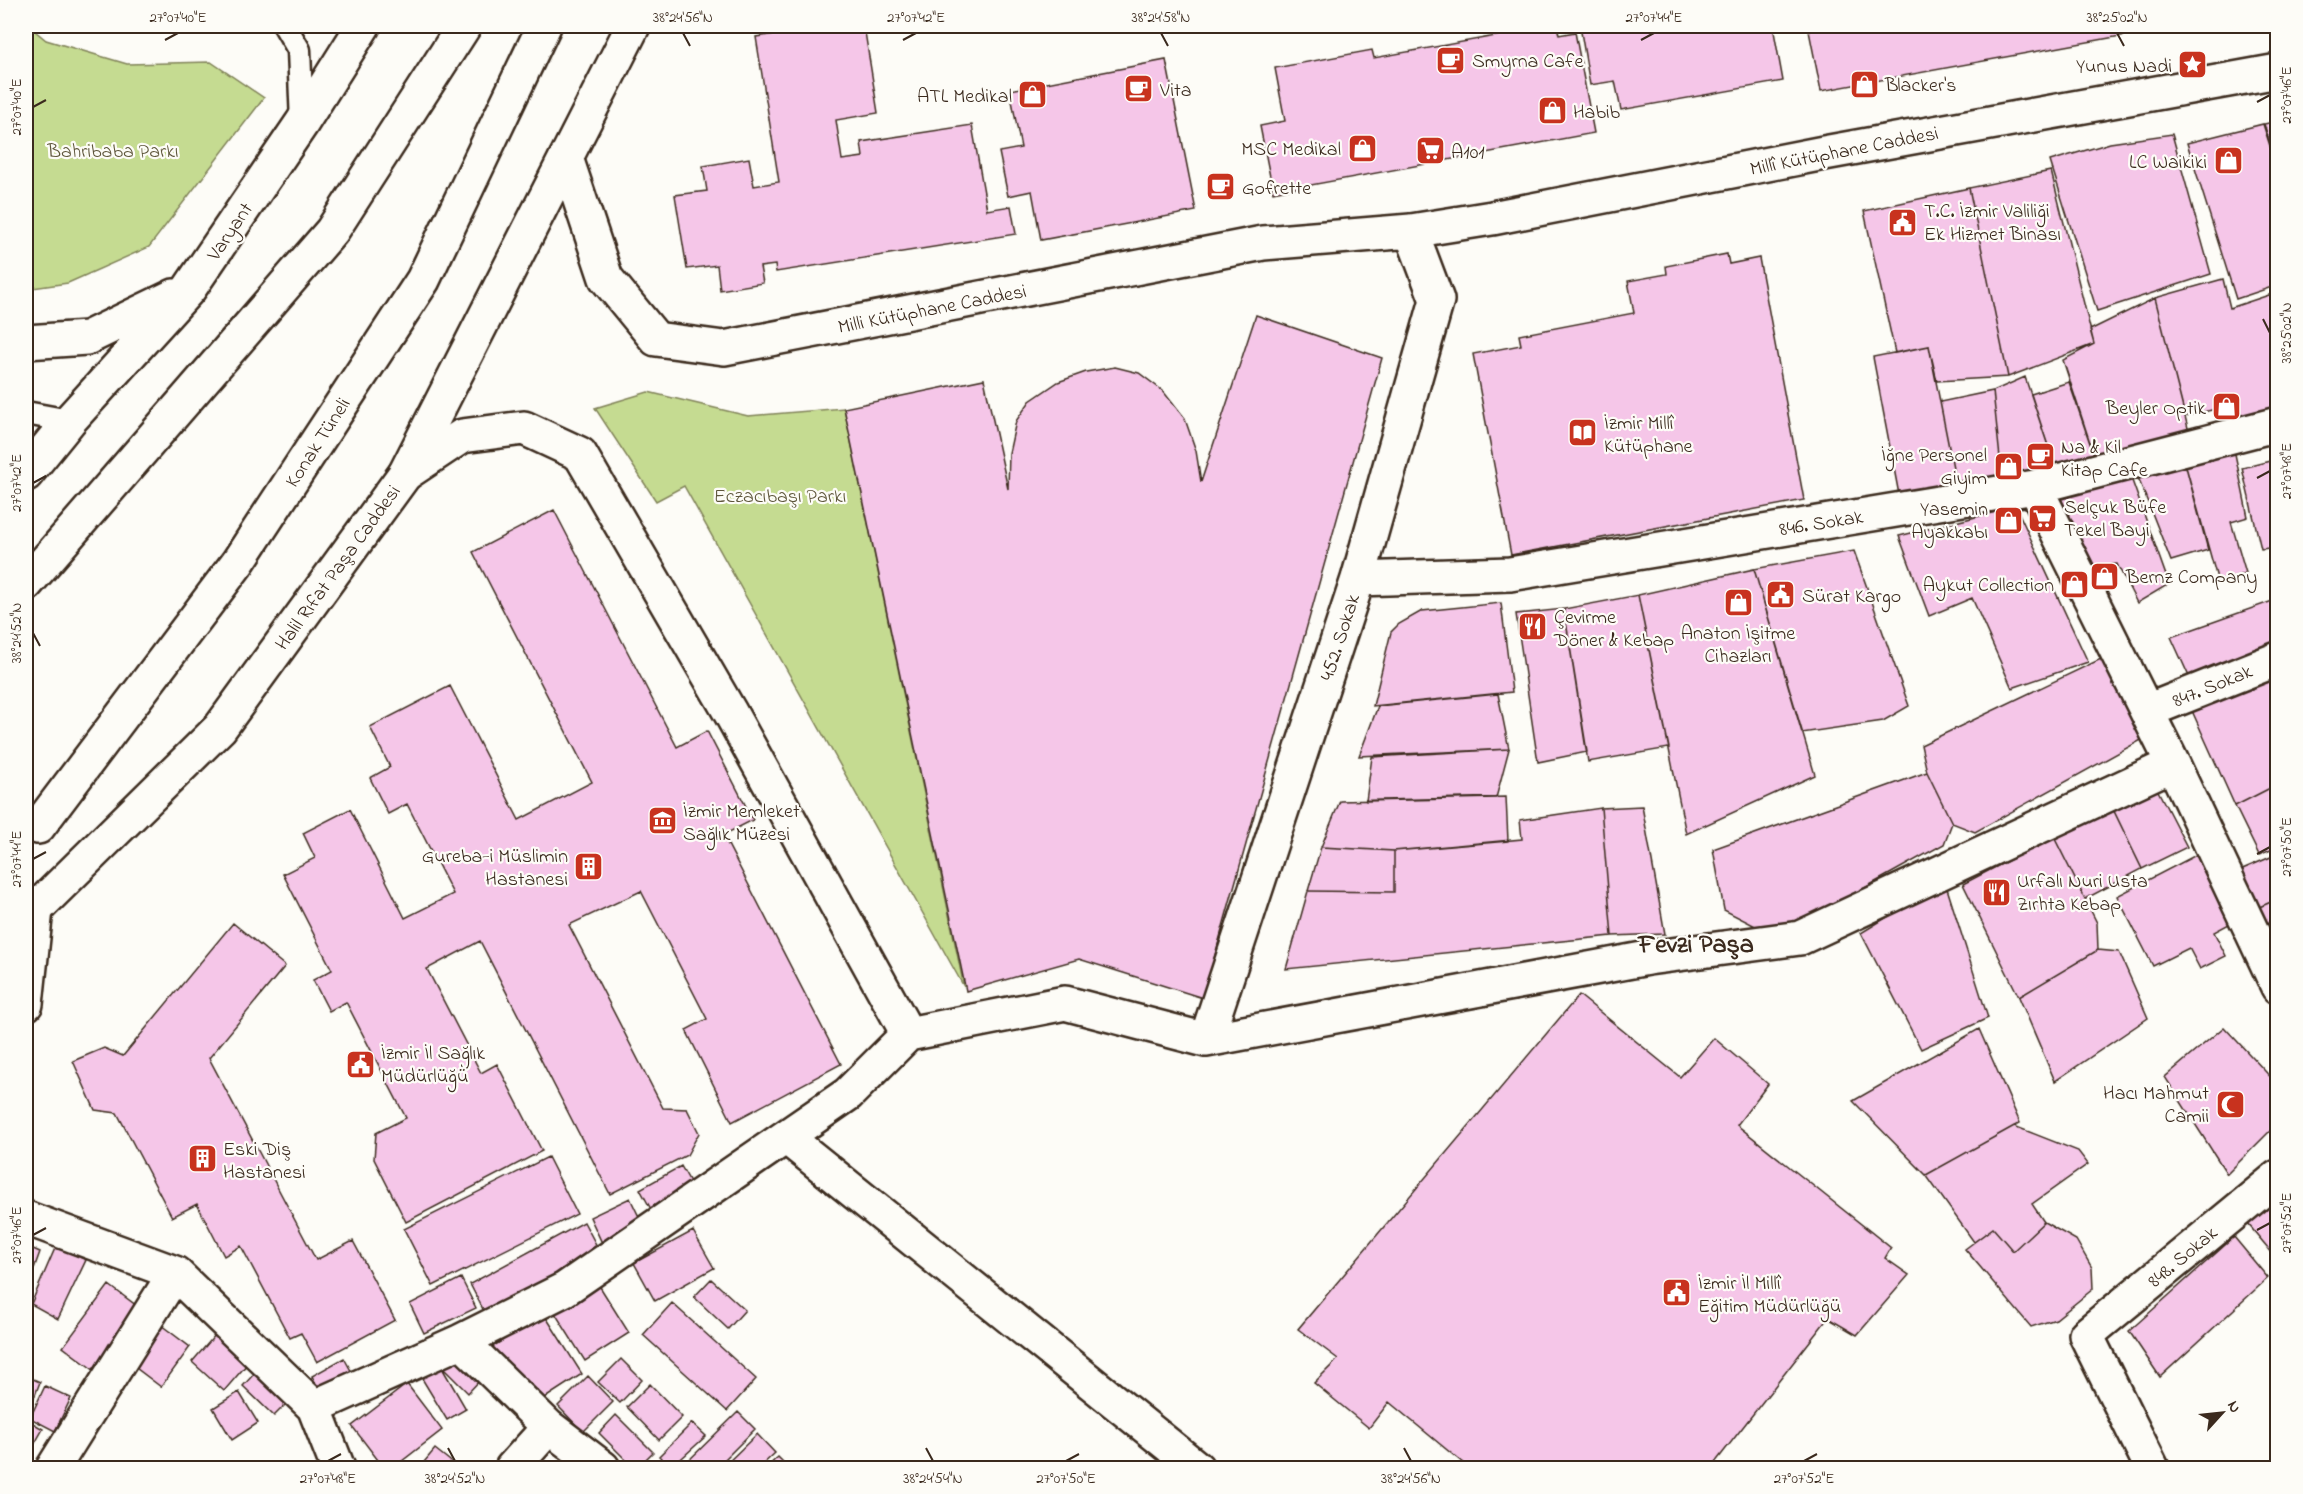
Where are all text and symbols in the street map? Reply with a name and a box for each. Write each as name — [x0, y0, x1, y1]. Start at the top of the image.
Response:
text: 27°07'40"E — [149, 7, 207, 29]
text: 38°24'56"N — [653, 7, 713, 29]
text: 27°07'42"E — [887, 7, 945, 29]
text: 38°24'58"N — [1132, 7, 1190, 29]
text: 27°07'44"E — [1626, 7, 1682, 29]
text: 38°25'02"N — [2086, 7, 2148, 29]
cafe icon: Smyrna Cafe — [1435, 44, 1467, 76]
place label: Smyrna Cafe — [1472, 48, 1583, 77]
place icon: Yunus Nadi — [2177, 49, 2209, 81]
place label: Yunus Nadi — [2076, 53, 2172, 82]
text: 27°07'46"E — [2276, 66, 2298, 124]
shop icon: Blacker's — [1848, 68, 1880, 100]
place label: Blacker's — [1884, 72, 1956, 101]
cafe icon: Vita — [1123, 73, 1155, 105]
place label: Vita — [1159, 77, 1192, 106]
text: 27°07'40"E — [6, 78, 28, 136]
shop icon: ATL Medikal — [1017, 79, 1049, 111]
place label: ATL Medikal — [917, 83, 1012, 112]
shop icon: Habib — [1536, 95, 1568, 127]
place label: Habib — [1573, 99, 1621, 128]
street label: Millî Kütüphane Caddesi — [1748, 120, 1941, 185]
shop icon: MSC Medikal — [1346, 132, 1378, 164]
supermarket icon: A101 — [1414, 135, 1446, 167]
place label: MSC Medikal — [1241, 136, 1341, 165]
park label: Bahribaba Parkı — [46, 138, 179, 167]
place label: A101 — [1451, 139, 1485, 168]
shop icon: LC Waikiki — [2212, 145, 2244, 177]
place label: LC Waikiki — [2129, 149, 2207, 178]
cafe icon: Gofrette — [1205, 171, 1237, 203]
place label: Gofrette — [1242, 175, 1311, 204]
street label: Varyant — [200, 197, 261, 268]
place label: T.C. İzmir Valiliği Ek Hizmet Binası — [1924, 198, 2061, 250]
public building icon: T.C. İzmir Valiliği Ek Hizmet Binası — [1887, 206, 1919, 238]
street label: Milli Kütüphane Caddesi — [836, 278, 1029, 343]
text: 38°25'02"N — [2276, 302, 2298, 364]
shop icon: Beyler Optik — [2211, 391, 2243, 423]
street label: Konak Tüneli — [279, 393, 359, 494]
place label: Beyler Optik — [2105, 395, 2206, 424]
place label: İzmir Millî Kütüphane — [1604, 410, 1693, 462]
library icon: İzmir Millî Kütüphane — [1567, 417, 1599, 449]
place label: Na & Kil Kitap Cafe — [2061, 434, 2148, 486]
cafe icon: Na & Kil Kitap Cafe — [2024, 441, 2056, 473]
place label: İğne Personel Giyim — [1881, 442, 1987, 494]
text: 27°07'48"E — [2276, 443, 2298, 499]
shop icon: İğne Personel Giyim — [1992, 450, 2024, 482]
text: 27°07'42"E — [6, 454, 28, 512]
street label: Halil Rıfat Paşa Caddesi — [269, 480, 409, 657]
park label: Eczacıbaşı Parkı — [714, 483, 846, 512]
place label: Selçuk Büfe Tekel Bayi — [2064, 494, 2166, 546]
place label: Yasemin Ayakkabı — [1911, 496, 1988, 548]
supermarket icon: Selçuk Büfe Tekel Bayi — [2027, 502, 2059, 534]
street label: 846. Sokak — [1777, 503, 1866, 545]
shop icon: Yasemin Ayakkabı — [1993, 504, 2025, 536]
shop icon: Bernz Company — [2089, 560, 2121, 592]
place label: Bernz Company — [2125, 564, 2257, 593]
shop icon: Aykut Collection — [2059, 568, 2091, 600]
place label: Aykut Collection — [1923, 572, 2054, 601]
public building icon: Sürat Kargo — [1765, 579, 1797, 611]
place label: Sürat Kargo — [1802, 583, 1901, 613]
shop icon: Anaton İşitme Cihazları — [1722, 586, 1754, 618]
street label: 452. Sokak — [1314, 590, 1369, 685]
text: 38°24'52"N — [6, 603, 28, 663]
place label: Çevirme Döner & Kebap — [1553, 604, 1674, 656]
restaurant icon: Çevirme Döner & Kebap — [1517, 611, 1549, 643]
place label: Anaton İşitme Cihazları — [1681, 620, 1795, 672]
street label: 847. Sokak — [2169, 658, 2258, 717]
place label: İzmir Memleket Sağlık Müzesi — [683, 798, 800, 851]
museum icon: İzmir Memleket Sağlık Müzesi — [646, 805, 678, 837]
text: 27°07'50"E — [2276, 817, 2298, 877]
text: 27°07'44"E — [6, 831, 28, 887]
place label: Gureba-i Müslimin Hastanesi — [422, 843, 568, 895]
building icon: Gureba-i Müslimin Hastanesi — [573, 850, 605, 882]
place label: Urfalı Nuri Usta Zırhta Kebap — [2017, 868, 2148, 920]
restaurant icon: Urfalı Nuri Usta Zırhta Kebap — [1980, 876, 2012, 908]
district label: Fevzi Paşa — [1636, 927, 1754, 965]
place label: İzmir İl Sağlık Müdürlüğü — [381, 1040, 485, 1093]
public building icon: İzmir İl Sağlık Müdürlüğü — [344, 1048, 376, 1080]
place label: Hacı Mahmut Camii — [2103, 1080, 2209, 1132]
mosque icon: Hacı Mahmut Camii — [2214, 1088, 2246, 1120]
place label: Eski Diş Hastanesi — [223, 1136, 306, 1188]
building icon: Eski Diş Hastanesi — [186, 1143, 218, 1175]
text: 27°07'52"E — [2276, 1193, 2298, 1253]
text: 27°07'46"E — [6, 1206, 28, 1264]
street label: 848. Sokak — [2142, 1220, 2225, 1296]
place label: İzmir İl Millî Eğitim Müdürlüğü — [1698, 1270, 1841, 1323]
public building icon: İzmir İl Millî Eğitim Müdürlüğü — [1661, 1277, 1693, 1309]
north arrow — [2192, 1383, 2252, 1443]
text: N — [2220, 1397, 2247, 1418]
text: 27°07'48"E — [300, 1468, 356, 1490]
text: 38°24'52"N — [425, 1468, 485, 1490]
text: 38°24'54"N — [903, 1468, 963, 1490]
text: 27°07'50"E — [1036, 1468, 1096, 1490]
text: 38°24'56"N — [1381, 1468, 1441, 1490]
text: 27°07'52"E — [1774, 1468, 1834, 1490]

